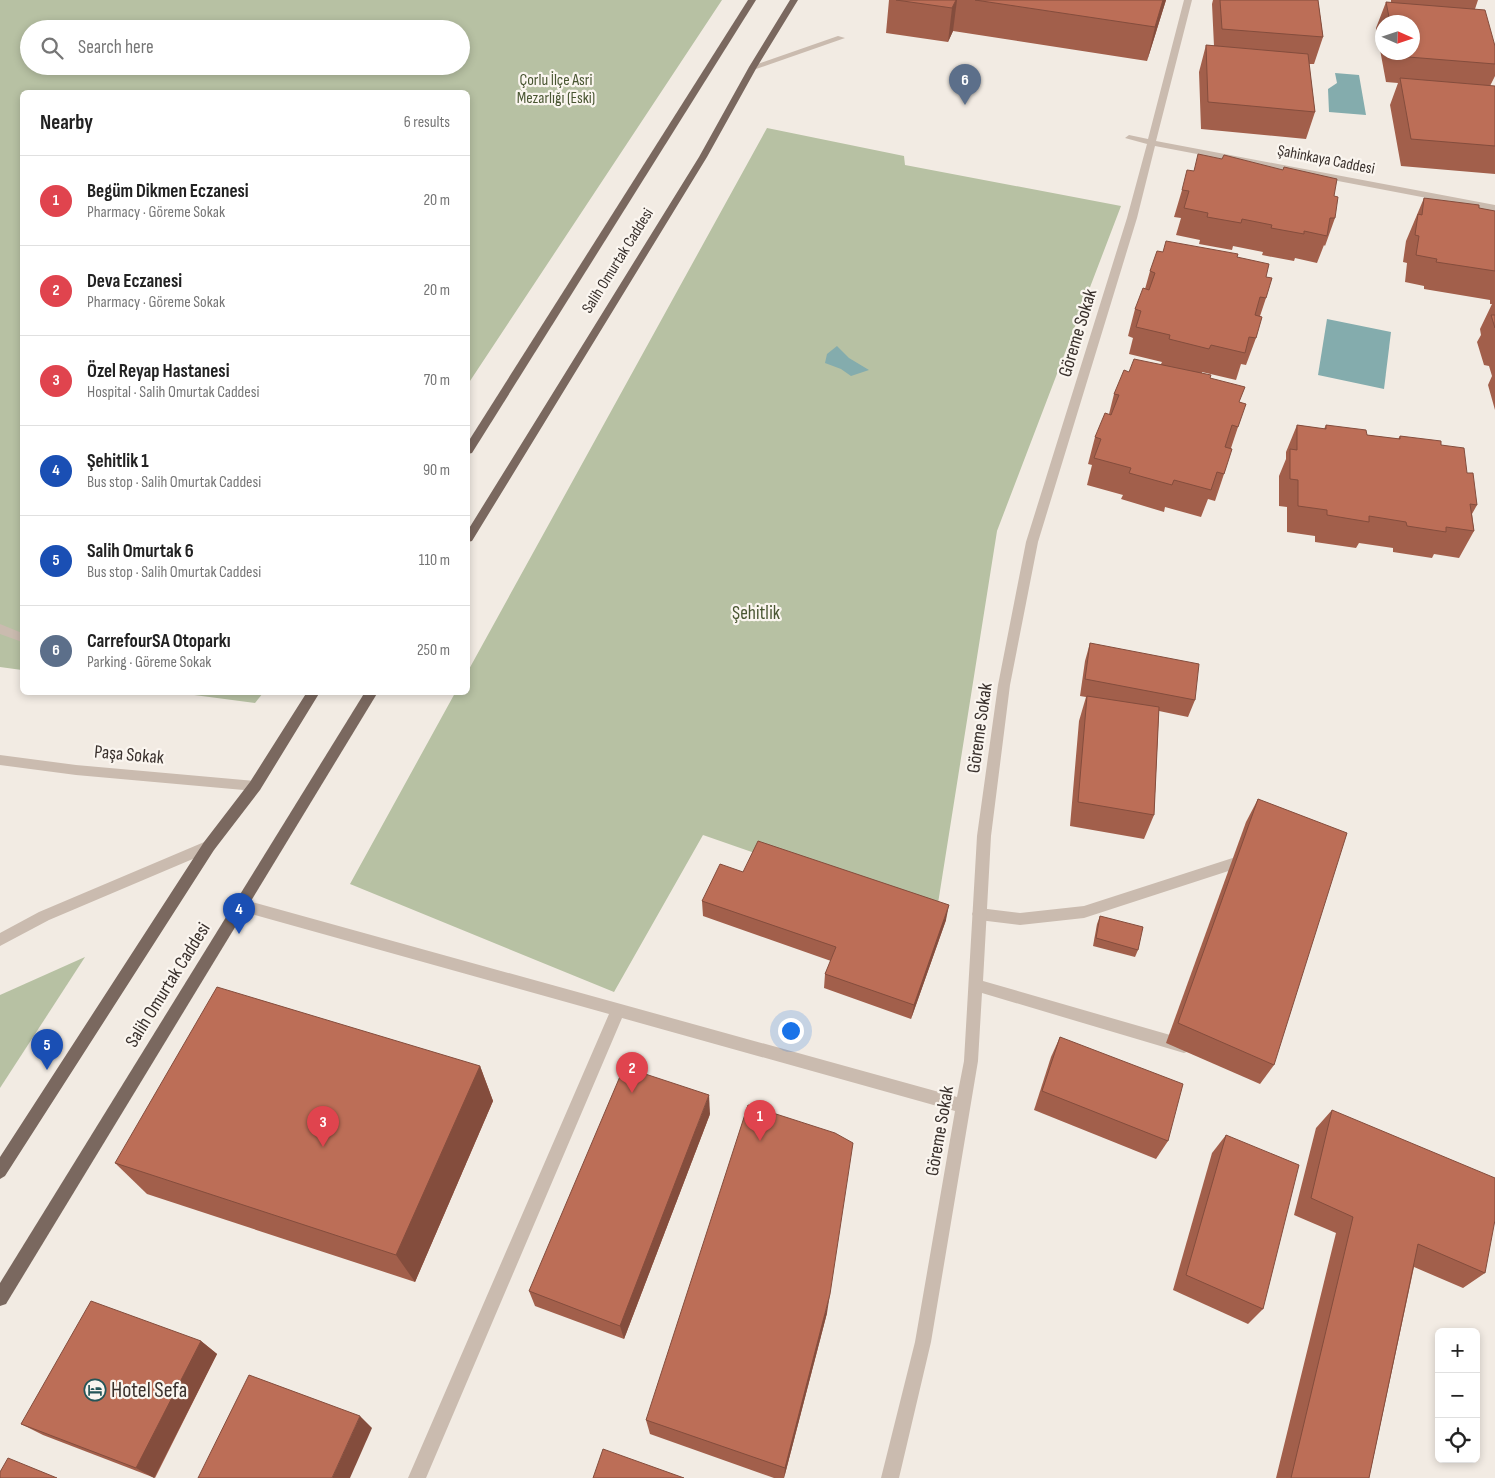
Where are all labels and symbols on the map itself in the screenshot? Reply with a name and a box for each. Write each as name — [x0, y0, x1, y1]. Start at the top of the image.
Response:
north arrow — [1375, 15, 1420, 60]
pin: 6 — [949, 64, 981, 105]
park label: Çorlu İlçe Asri Mezarlığı (Eski) — [517, 71, 595, 108]
street label: Şahinkaya Caddesi — [1276, 141, 1376, 179]
street label: Salih Omurtak Caddesi — [578, 205, 658, 317]
street label: Göreme Sokak — [1054, 285, 1103, 380]
park label: Şehitlik — [732, 602, 781, 625]
street label: Göreme Sokak — [962, 681, 998, 775]
street label: Paşa Sokak — [93, 740, 166, 770]
pin: 4 — [223, 893, 255, 934]
street label: Salih Omurtak Caddesi — [120, 918, 216, 1052]
your location — [778, 1018, 804, 1044]
pin: 5 — [31, 1029, 63, 1070]
pin: 2 — [616, 1052, 648, 1093]
street label: Göreme Sokak — [921, 1084, 959, 1178]
pin: 1 — [744, 1100, 776, 1141]
pin: 3 — [307, 1106, 339, 1147]
place label: Hotel Sefa — [111, 1377, 187, 1404]
hotel icon: Hotel Sefa — [83, 1378, 107, 1402]

